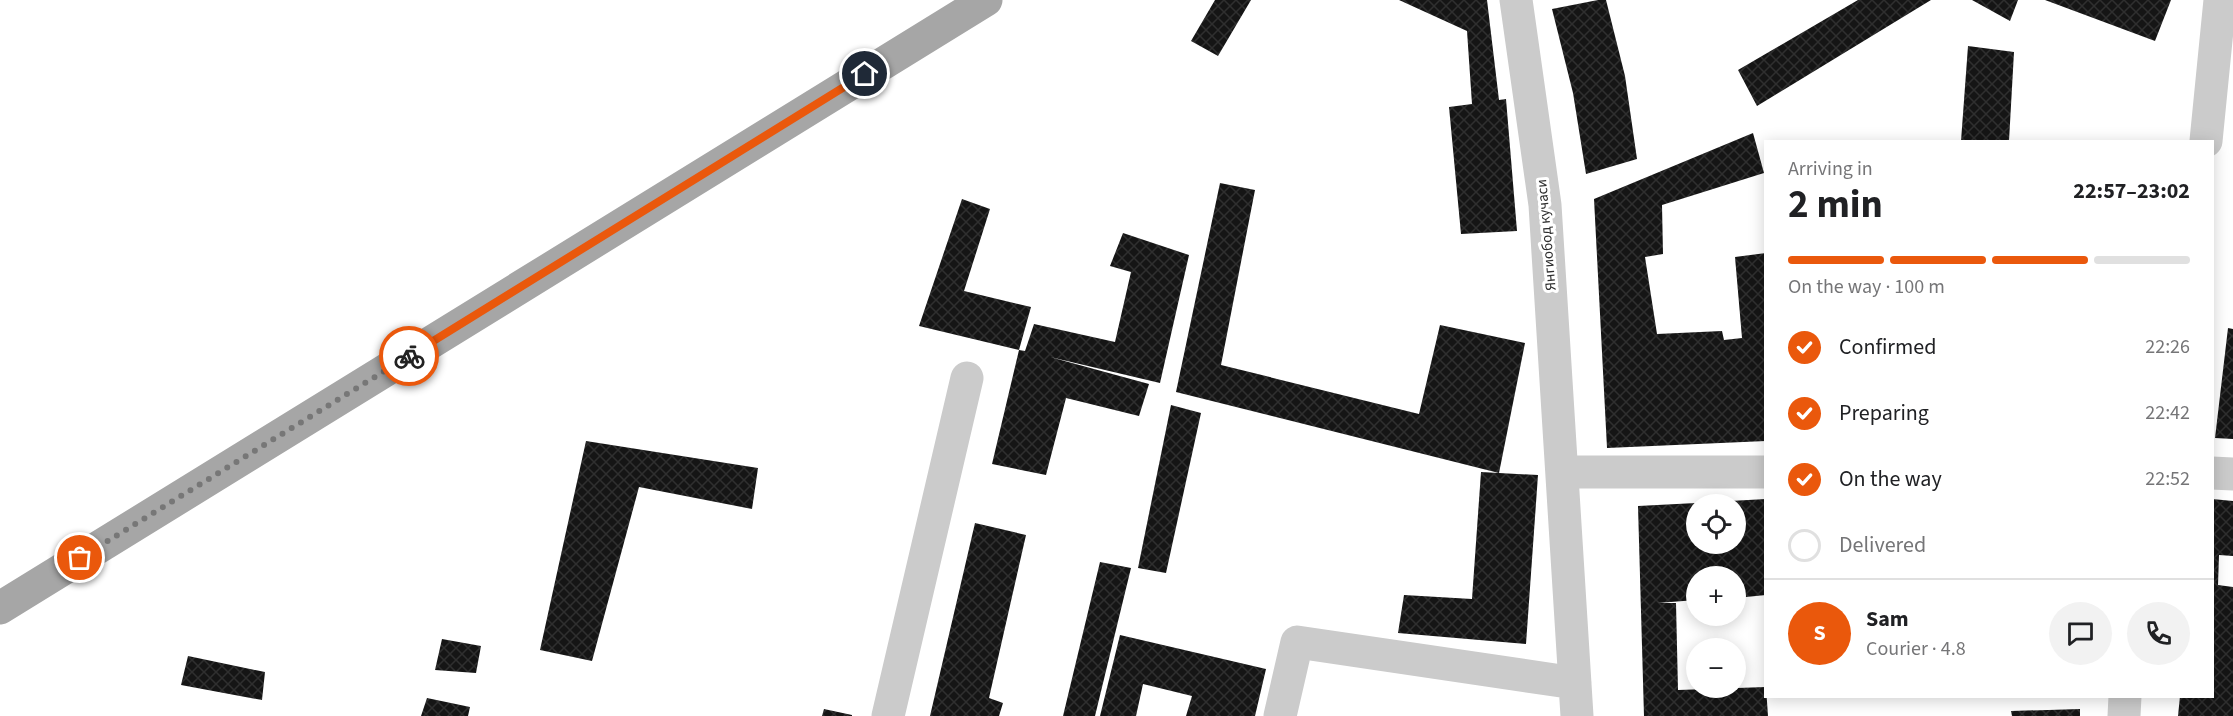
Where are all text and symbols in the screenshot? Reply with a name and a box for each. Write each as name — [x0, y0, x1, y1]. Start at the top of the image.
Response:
pin — [839, 48, 890, 99]
icon: home — [848, 57, 881, 90]
text: Arriving in — [1788, 155, 1873, 183]
text: 22:57–23:02 — [2073, 175, 2190, 207]
text: 2 min — [1788, 177, 1883, 233]
street label: Янгиобод кучаси — [1531, 178, 1562, 292]
text: On the way · 100 m — [1788, 273, 1945, 301]
courier — [379, 326, 439, 386]
icon: check — [1788, 331, 1821, 364]
text: Confirmed — [1839, 331, 1936, 363]
text: 22:26 — [2145, 333, 2190, 361]
icon: bike — [393, 340, 426, 373]
icon: check — [1788, 397, 1821, 430]
text: Preparing — [1839, 397, 1929, 429]
text: 22:42 — [2145, 399, 2190, 427]
icon: check — [1788, 463, 1821, 496]
text: On the way — [1839, 463, 1942, 495]
text: 22:52 — [2145, 465, 2190, 493]
map controls — [1686, 494, 1746, 698]
button: locate — [1686, 494, 1746, 554]
text: Delivered — [1839, 529, 1926, 561]
pin — [54, 532, 105, 583]
icon: bag — [63, 541, 96, 574]
button: + — [1686, 566, 1746, 626]
button: chat — [2049, 602, 2112, 665]
button: phone — [2127, 602, 2190, 665]
text: Sam — [1866, 603, 1909, 635]
text: S — [1813, 617, 1826, 649]
text: Courier · 4.8 — [1866, 635, 1966, 663]
button: − — [1686, 638, 1746, 698]

